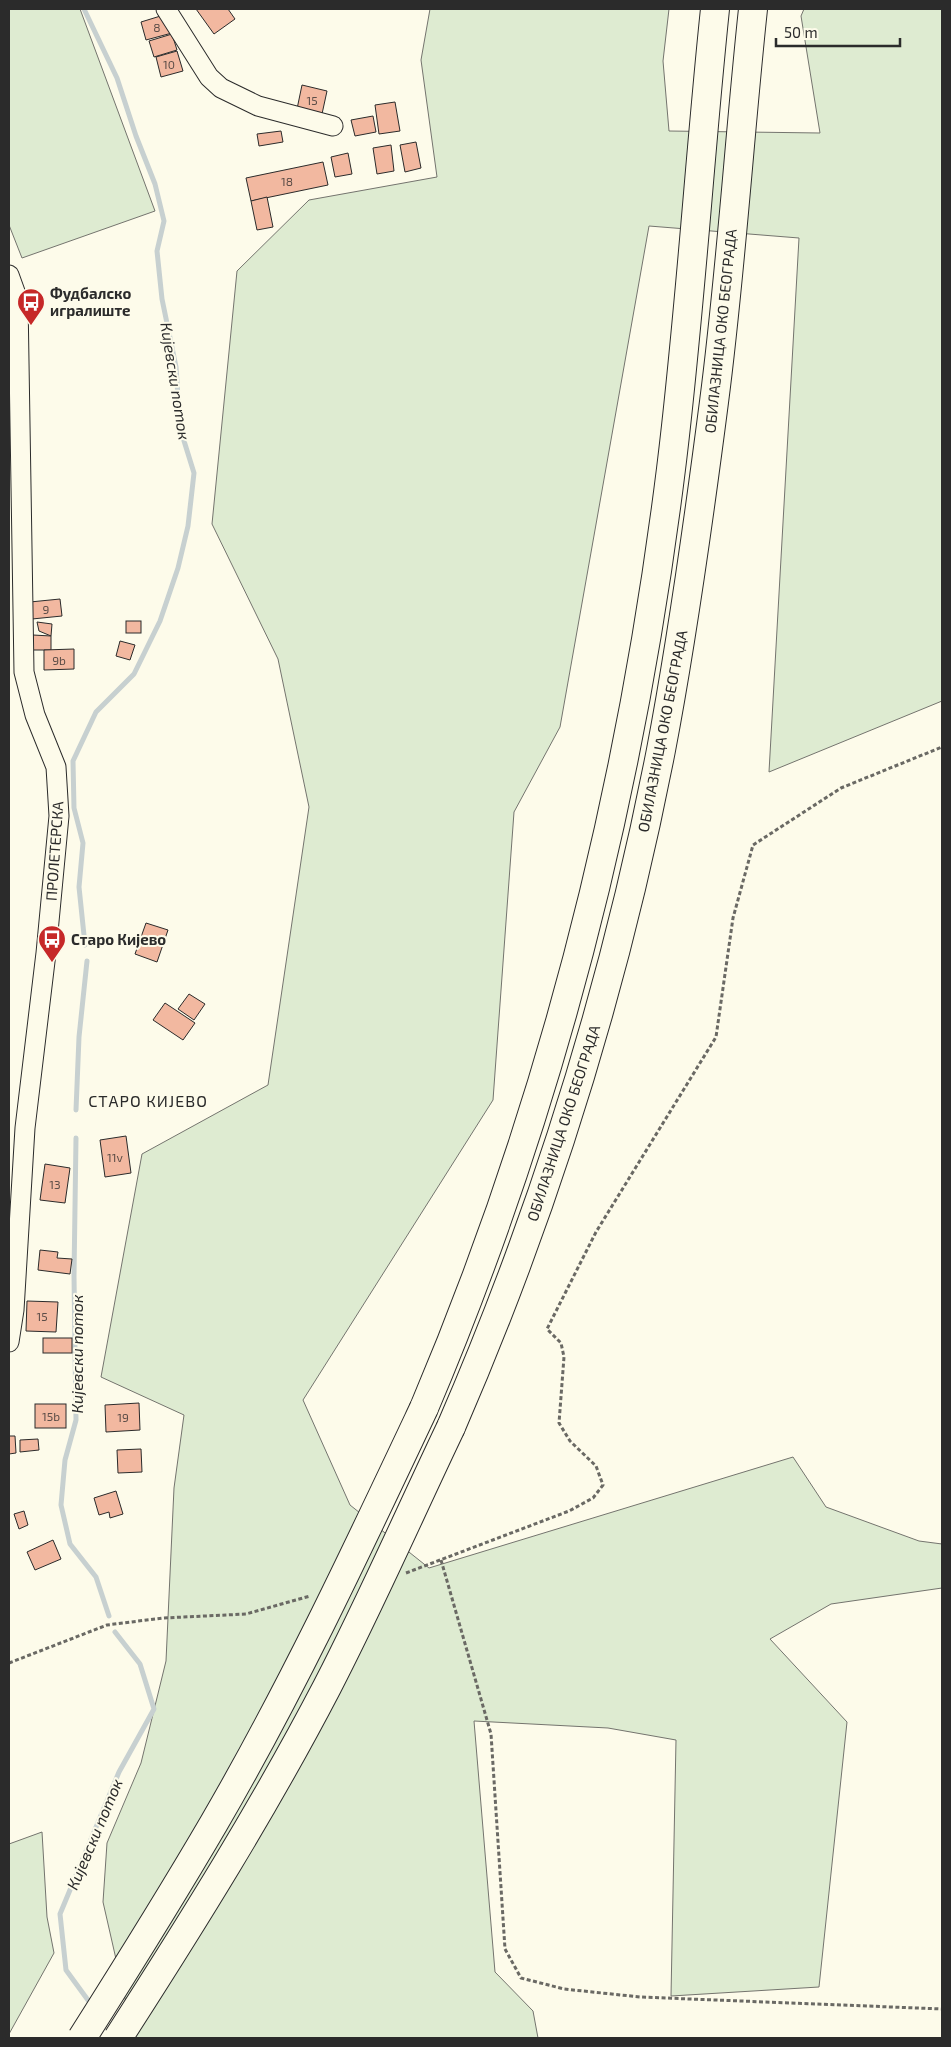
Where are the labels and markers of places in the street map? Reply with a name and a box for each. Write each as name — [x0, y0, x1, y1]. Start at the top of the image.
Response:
place label: Фудбалско игралиште — [50, 284, 131, 319]
bus stop icon: Фудбалско игралиште — [16, 287, 46, 326]
bus stop icon: Старо Кијево — [37, 924, 67, 963]
place label: Старо Кијево — [71, 930, 166, 948]

